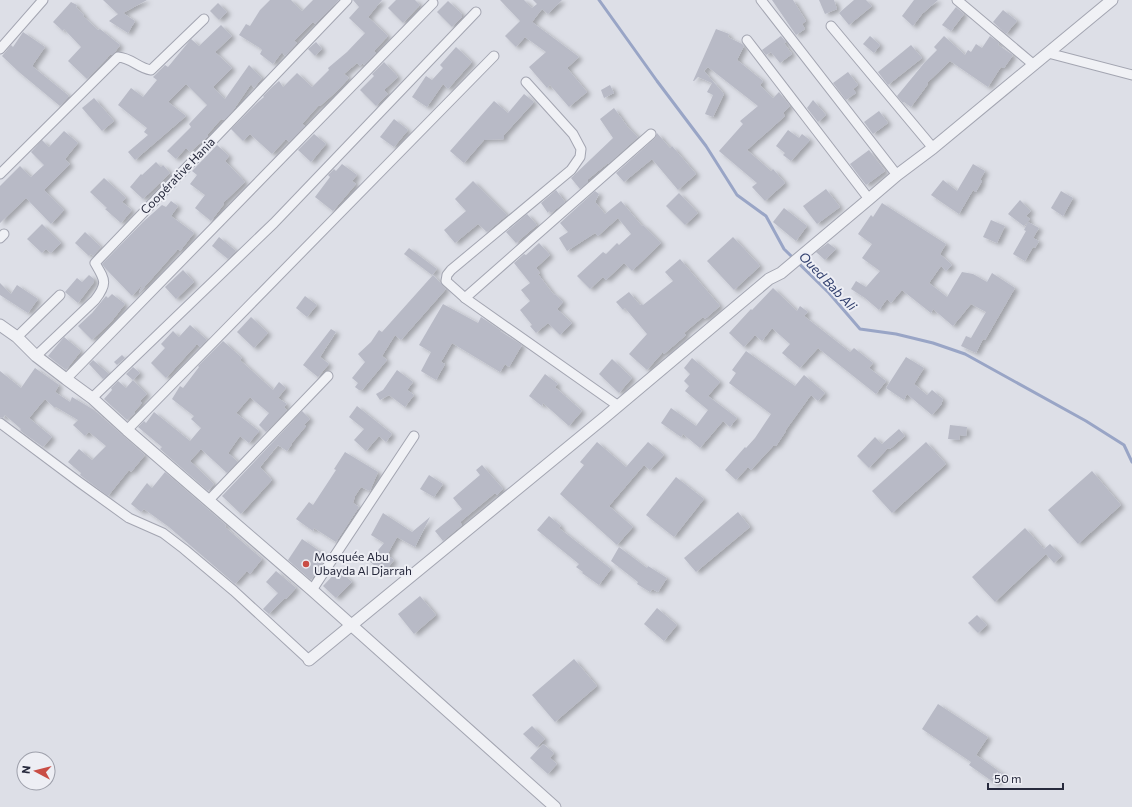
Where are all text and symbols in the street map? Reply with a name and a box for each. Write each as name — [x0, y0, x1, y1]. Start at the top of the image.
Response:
street label: Coopérative Hania — [137, 134, 217, 217]
water label: Oued Bab Ali — [796, 248, 861, 314]
place label: Mosquée Abu Ubayda Al Djarrah — [314, 549, 412, 577]
marker: Mosquée Abu Ubayda Al Djarrah — [301, 559, 311, 569]
north arrow — [16, 751, 56, 791]
text: N — [19, 765, 33, 775]
scale bar — [988, 765, 1063, 791]
text: 50 m — [994, 771, 1022, 785]

